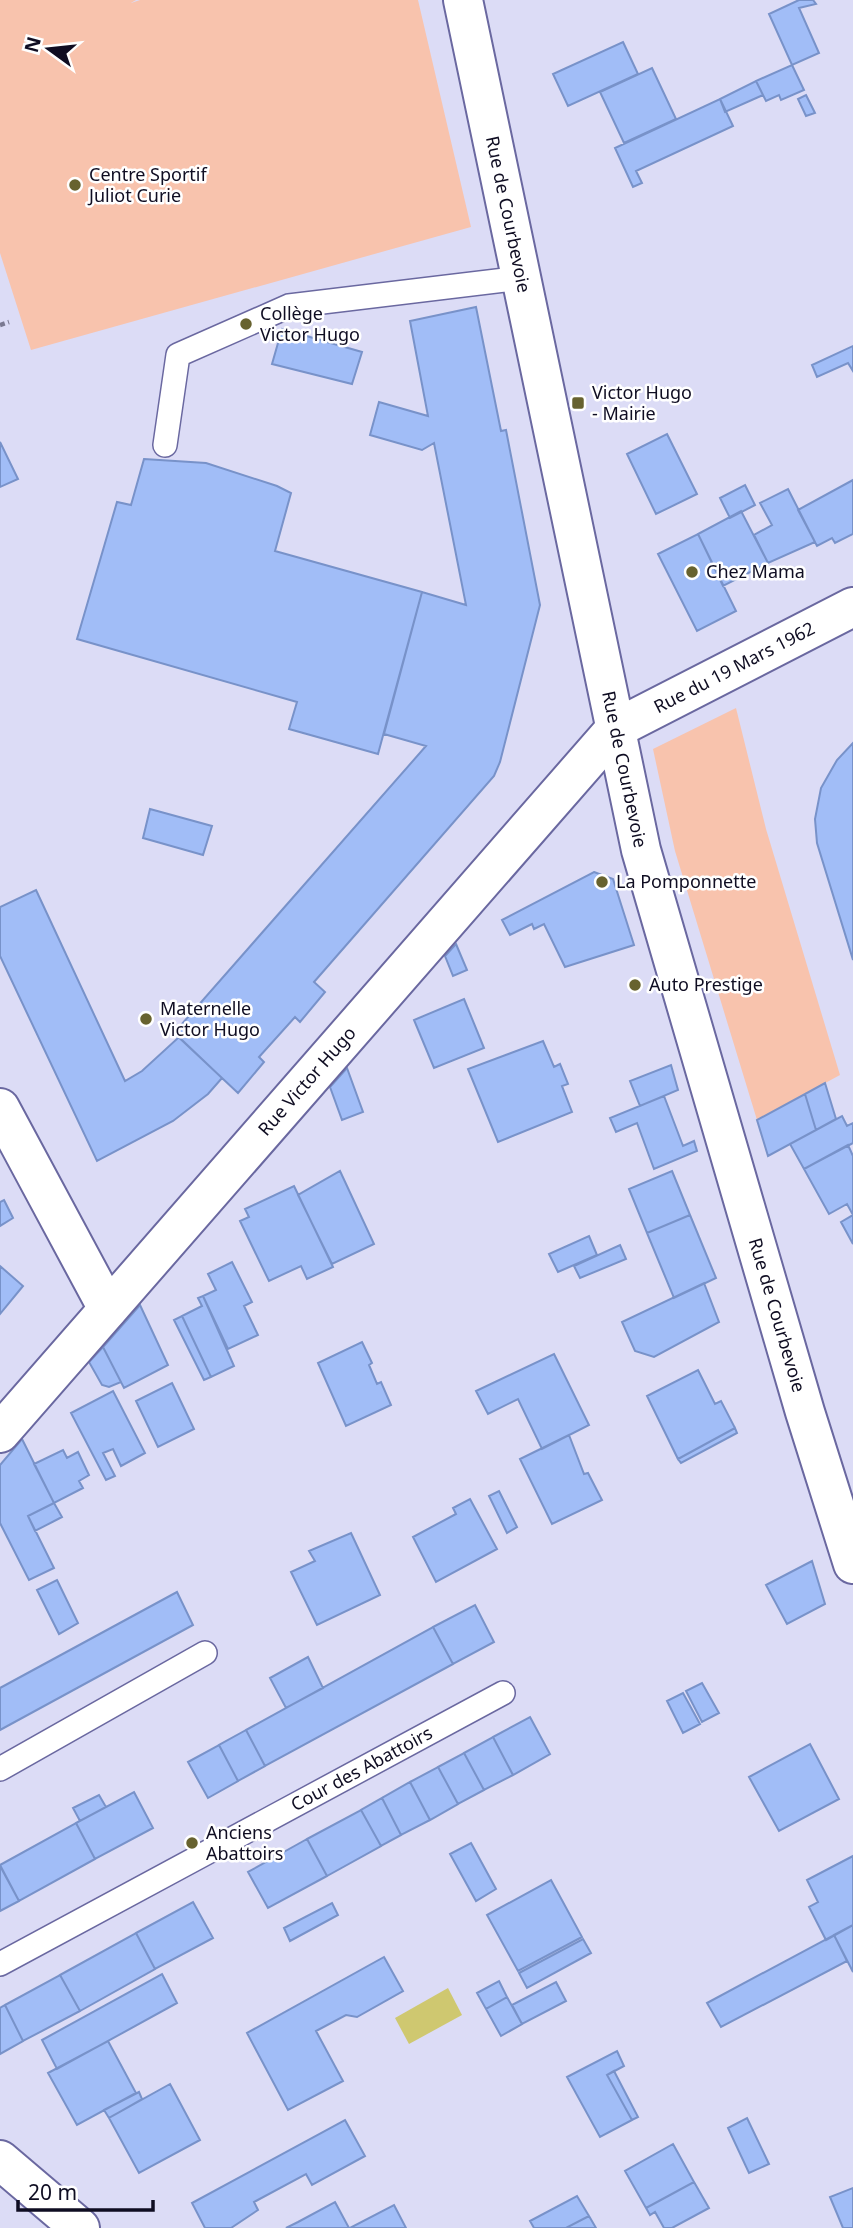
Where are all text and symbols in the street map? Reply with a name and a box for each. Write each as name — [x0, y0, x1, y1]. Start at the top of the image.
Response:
north arrow — [14, 14, 84, 84]
text: N — [18, 34, 47, 55]
street label: Rue de Courbevoie — [481, 134, 537, 295]
place label: Centre Sportif Juliot Curie — [87, 162, 207, 207]
marker: Centre Sportif Juliot Curie — [67, 177, 83, 193]
place label: Collège Victor Hugo — [260, 301, 360, 346]
marker: Collège Victor Hugo — [238, 316, 254, 332]
place label: Victor Hugo - Mairie — [592, 380, 692, 425]
marker: Victor Hugo - Mairie — [570, 395, 586, 411]
place label: Chez Mama — [706, 559, 805, 583]
marker: Chez Mama — [684, 564, 700, 580]
street label: Rue du 19 Mars 1962 — [649, 616, 819, 718]
street label: Rue de Courbevoie — [597, 689, 653, 850]
place label: La Pomponnette — [616, 869, 756, 893]
marker: La Pomponnette — [594, 874, 610, 890]
place label: Auto Prestige — [649, 972, 763, 996]
marker: Auto Prestige — [627, 977, 643, 993]
place label: Maternelle Victor Hugo — [160, 996, 260, 1041]
marker: Maternelle Victor Hugo — [138, 1011, 154, 1027]
street label: Rue Victor Hugo — [252, 1021, 361, 1140]
street label: Rue de Courbevoie — [744, 1235, 812, 1395]
street label: Cour des Abattoirs — [286, 1720, 436, 1816]
place label: Anciens Abattoirs — [206, 1820, 283, 1865]
marker: Anciens Abattoirs — [184, 1835, 200, 1851]
scale bar — [18, 2168, 152, 2212]
text: 20 m — [28, 2178, 77, 2206]

